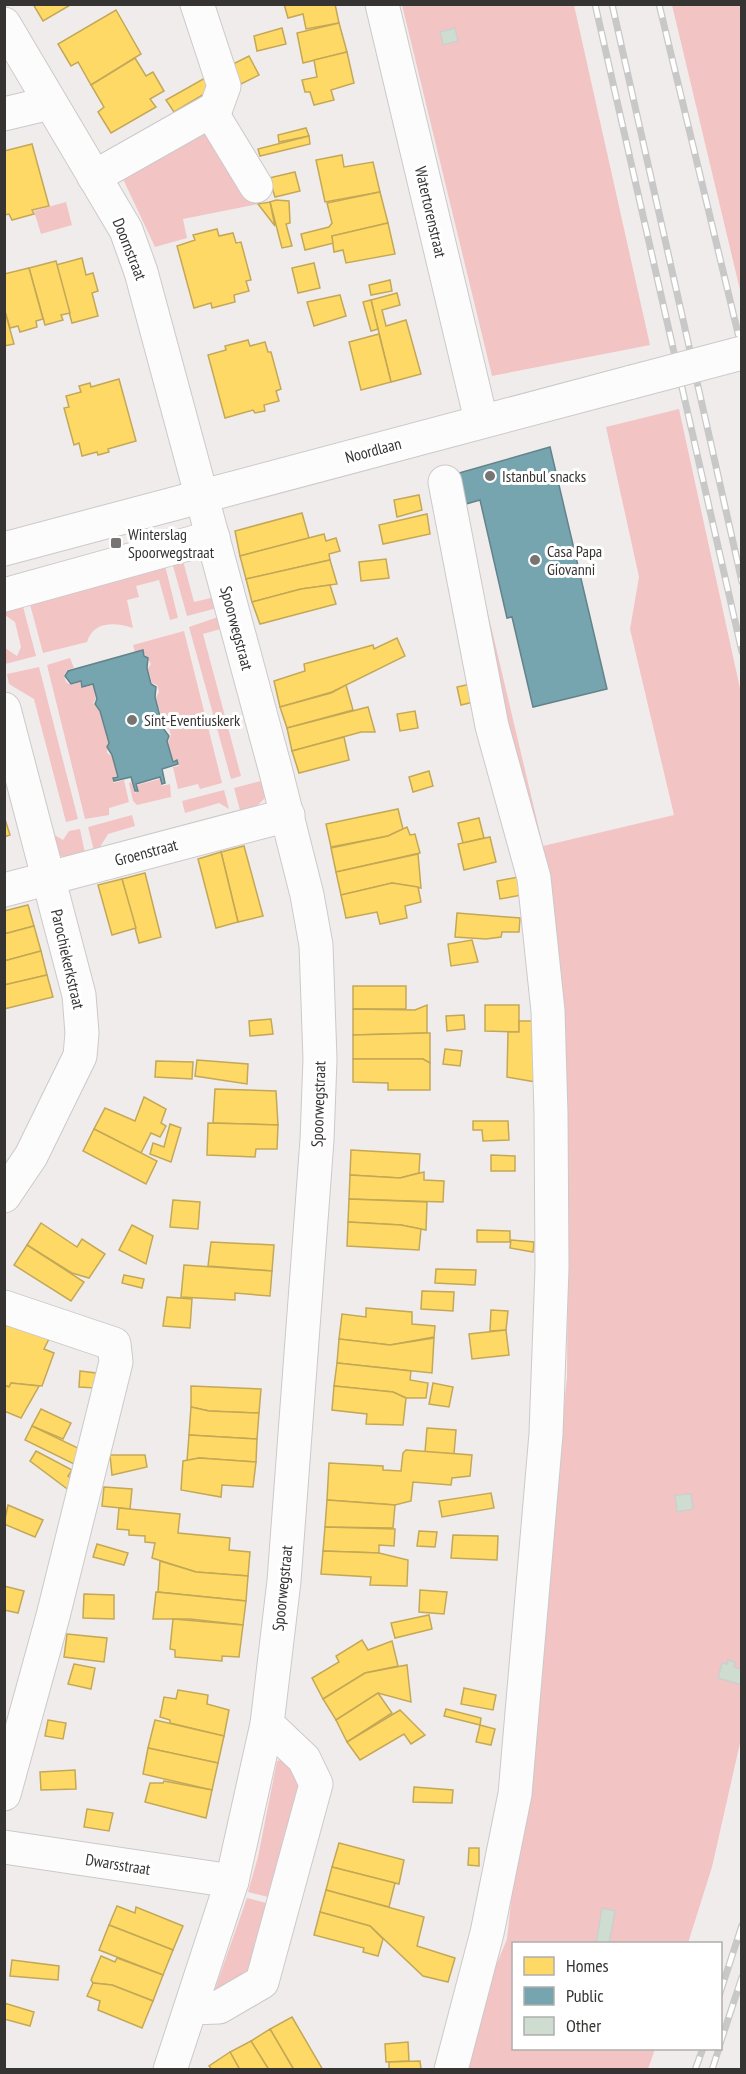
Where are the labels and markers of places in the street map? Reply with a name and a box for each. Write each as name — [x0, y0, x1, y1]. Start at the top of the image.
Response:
place label: Istanbul snacks — [502, 466, 586, 486]
marker: Istanbul snacks — [483, 469, 497, 483]
place label: Winterslag Spoorwegstraat — [128, 524, 215, 562]
marker: Winterslag Spoorwegstraat — [109, 536, 123, 550]
place label: Casa Papa Giovanni — [547, 541, 602, 579]
marker: Casa Papa Giovanni — [528, 553, 542, 567]
place label: Sint-Eventiuskerk — [144, 710, 241, 730]
marker: Sint-Eventiuskerk — [125, 713, 139, 727]

